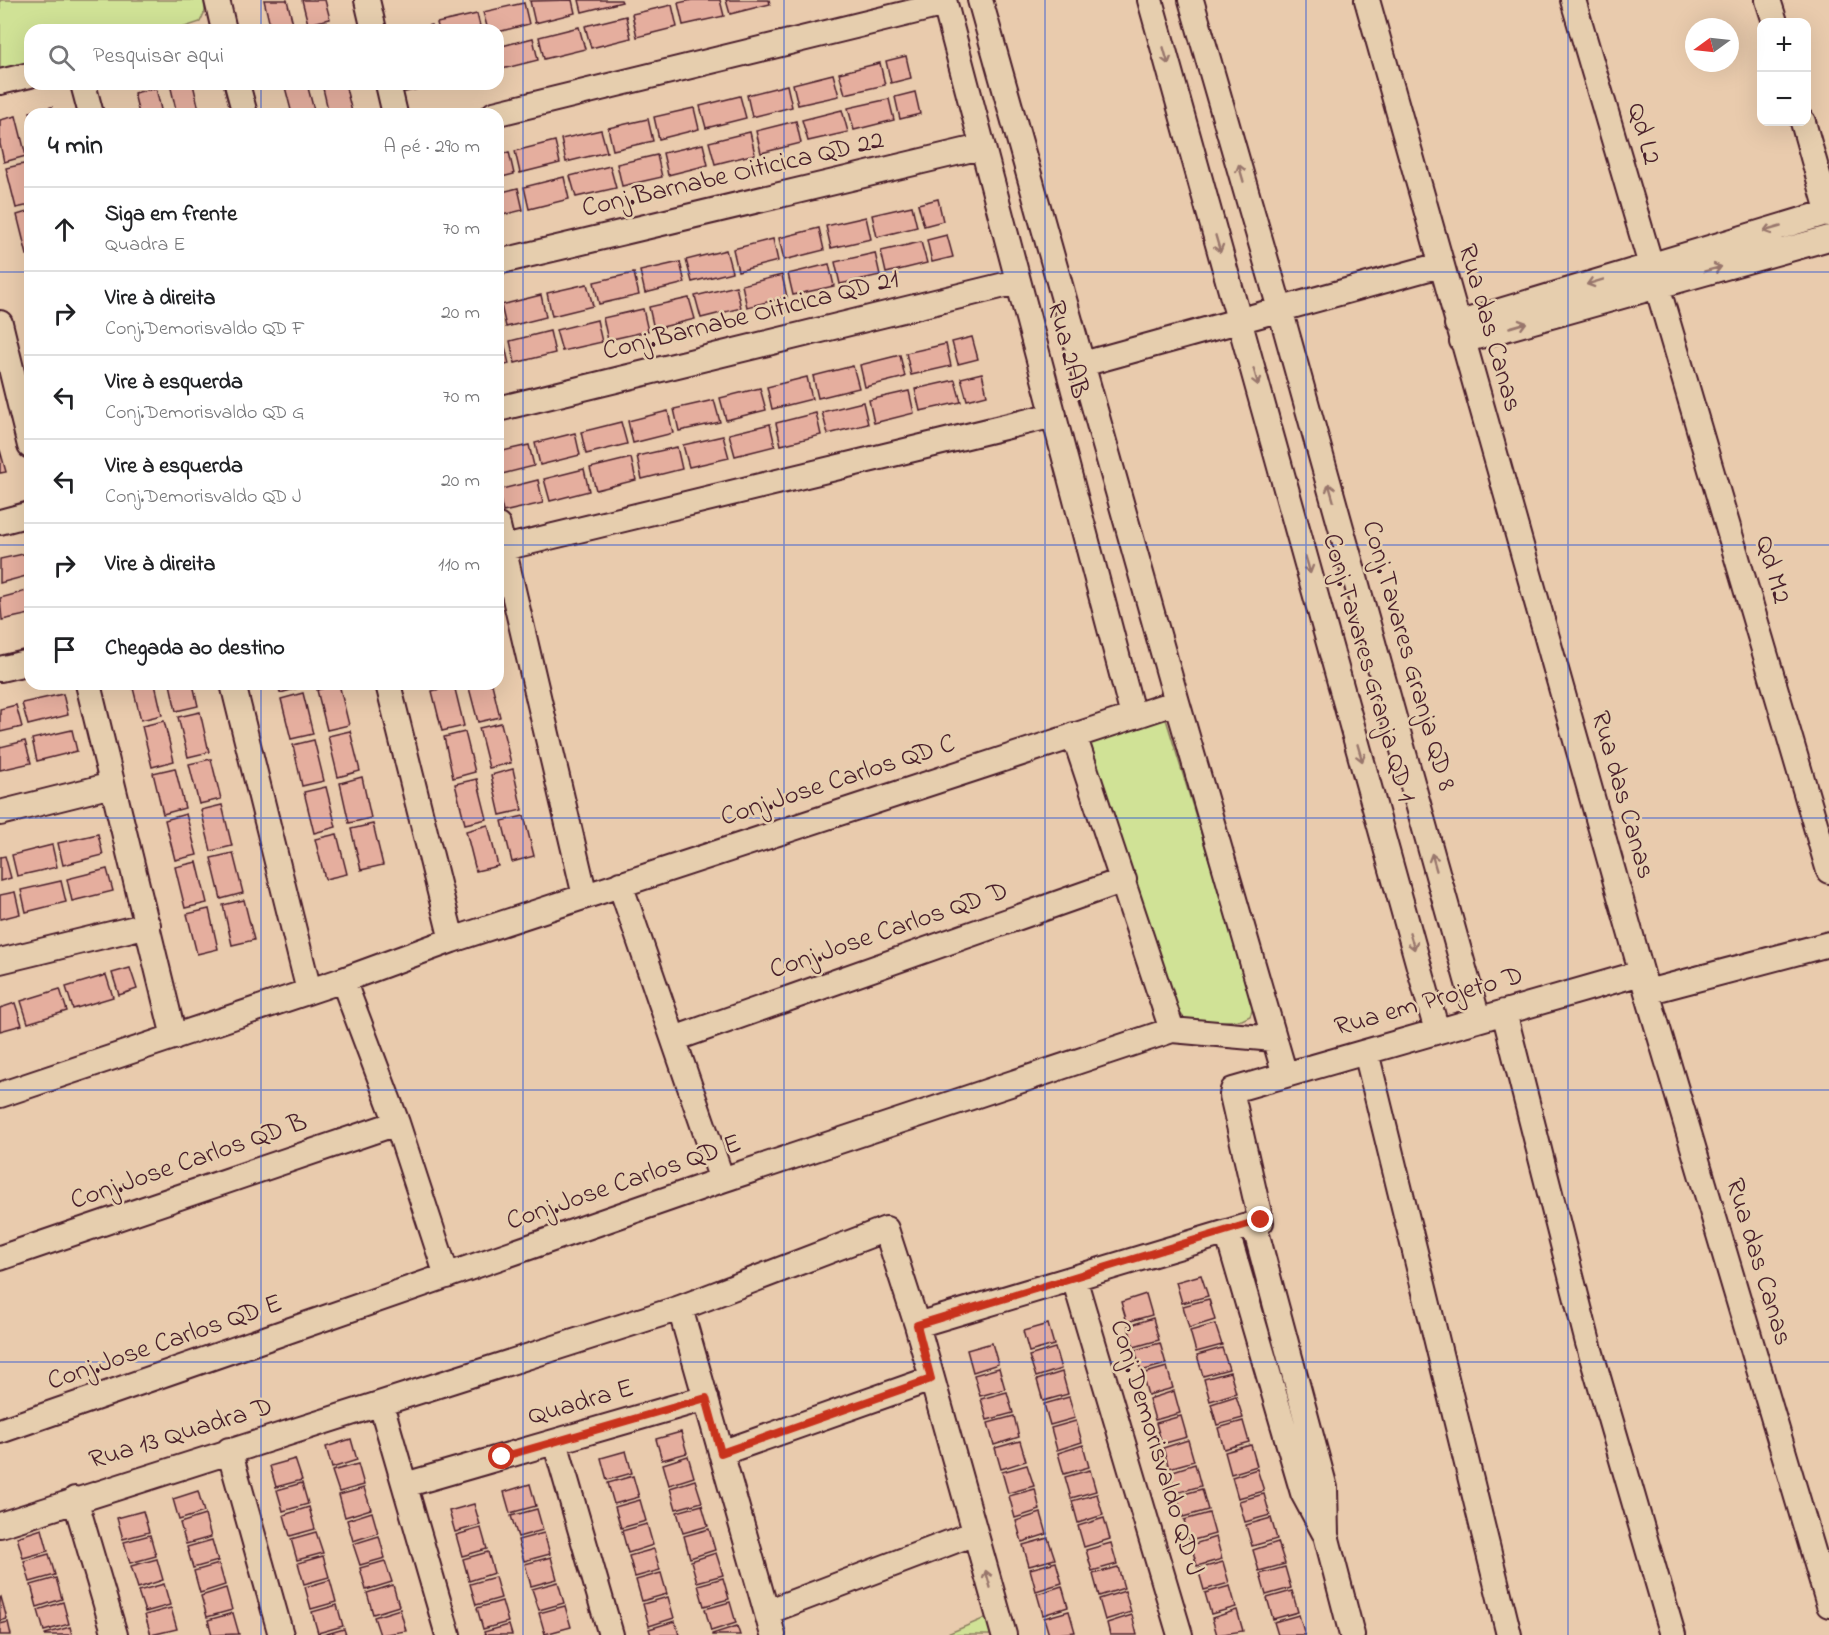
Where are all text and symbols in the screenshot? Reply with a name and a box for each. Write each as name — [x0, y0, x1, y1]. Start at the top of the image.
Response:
north arrow — [1685, 18, 1739, 72]
map controls — [1757, 18, 1811, 126]
button: + — [1757, 18, 1811, 72]
search box — [24, 24, 504, 90]
icon: search — [45, 41, 78, 74]
text: Pesquisar aqui — [93, 41, 224, 73]
one-way arrow — [1161, 46, 1172, 65]
button: − — [1757, 72, 1811, 126]
street label: Qd L2 — [1616, 98, 1670, 170]
street label: Conj.Barnabe Oiticica QD 22 — [578, 121, 888, 229]
text: 4 min — [48, 128, 103, 166]
text: A pé · 290 m — [383, 133, 480, 162]
one-way arrow — [1235, 163, 1246, 182]
text: Siga em frente — [105, 199, 237, 231]
icon: ahead — [48, 213, 81, 246]
text: 70 m — [443, 215, 480, 244]
one-way arrow — [1763, 224, 1782, 235]
text: Quadra E — [105, 231, 185, 260]
one-way arrow — [1213, 234, 1225, 253]
street label: Rua das Canas — [1446, 240, 1532, 416]
street label: Conj.Barnabe Oiticica QD 21 — [599, 260, 903, 372]
one-way arrow — [1703, 263, 1722, 275]
one-way arrow — [1586, 277, 1605, 288]
text: Vire à direita — [105, 283, 215, 315]
icon: right — [48, 297, 81, 330]
street label: Rua 2AB — [1035, 297, 1099, 403]
text: 20 m — [441, 299, 480, 328]
text: Conj.Demorisvaldo QD F — [105, 315, 305, 344]
one-way arrow — [1508, 319, 1527, 330]
text: Vire à esquerda — [105, 367, 243, 399]
one-way arrow — [1250, 367, 1262, 386]
icon: left — [48, 381, 81, 414]
text: 70 m — [443, 383, 480, 412]
text: Conj.Demorisvaldo QD G — [105, 399, 305, 428]
text: Vire à esquerda — [105, 451, 243, 483]
icon: left — [48, 465, 81, 498]
text: 20 m — [441, 467, 480, 496]
text: Conj.Demorisvaldo QD J — [105, 483, 302, 512]
one-way arrow — [1325, 483, 1336, 502]
street label: Conj.Tavares Granja QD 8 — [1351, 516, 1465, 796]
street label: Conj.Tavares Granja QD 1 — [1311, 529, 1425, 807]
street label: Qd M2 — [1744, 531, 1800, 609]
icon: right — [48, 549, 81, 582]
text: Vire à direita — [105, 549, 215, 581]
text: 110 m — [438, 551, 480, 580]
one-way arrow — [1303, 555, 1314, 574]
icon: arrive — [48, 633, 81, 666]
text: Chegada ao destino — [105, 633, 285, 665]
street label: Rua das Canas — [1579, 707, 1665, 883]
street label: Conj.Jose Carlos QD C — [716, 725, 960, 837]
one-way arrow — [1355, 743, 1366, 762]
one-way arrow — [1428, 853, 1439, 872]
street label: Conj.Jose Carlos QD D — [765, 872, 1013, 990]
one-way arrow — [1407, 931, 1419, 950]
street label: Rua em Projeto D — [1330, 956, 1528, 1048]
street label: Conj.Jose Carlos QD B — [65, 1103, 313, 1221]
street label: Conj.Jose Carlos QD E — [501, 1124, 747, 1242]
street label: Rua das Canas — [1714, 1174, 1802, 1350]
route end — [1247, 1206, 1273, 1232]
street label: Conj.Jose Carlos QD E — [42, 1284, 288, 1402]
street label: Conj.Demorisvaldo QD J — [1098, 1315, 1214, 1581]
street label: Quadra E — [523, 1369, 639, 1437]
street label: Rua 13 Quadra D — [84, 1388, 278, 1480]
route start — [488, 1443, 514, 1469]
one-way arrow — [982, 1570, 993, 1589]

